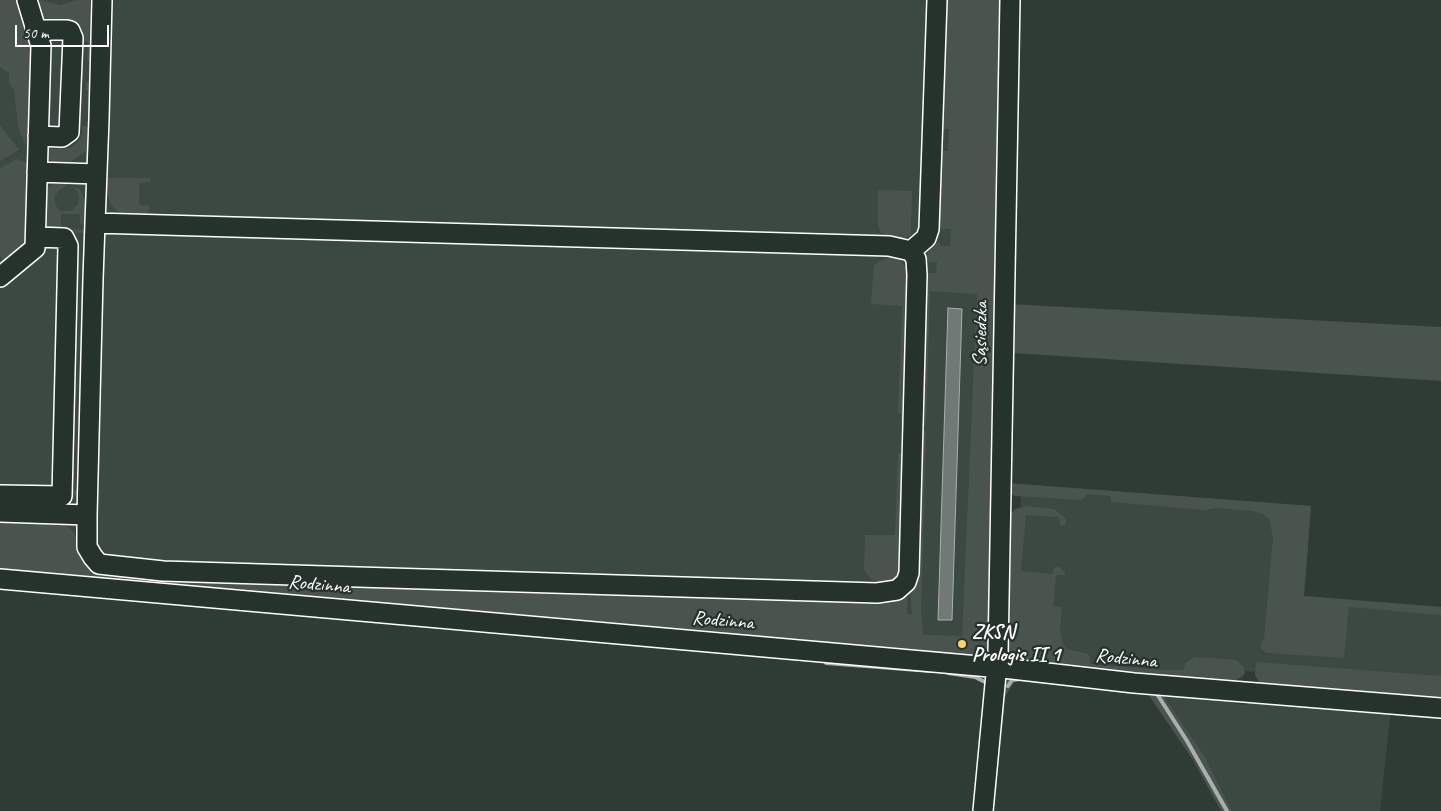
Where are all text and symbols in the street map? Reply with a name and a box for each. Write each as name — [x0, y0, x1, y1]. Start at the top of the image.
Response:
scale bar — [18, 15, 111, 47]
text: 50 m — [23, 24, 49, 43]
street label: Sąsiedzka — [968, 301, 994, 367]
street label: Rodzinna — [287, 570, 351, 600]
street label: Rodzinna — [691, 606, 755, 636]
place label: ZKSN Prologis II 1 — [972, 621, 1060, 668]
marker: ZKSN Prologis II 1 — [956, 638, 968, 650]
street label: Rodzinna — [1094, 644, 1158, 674]

